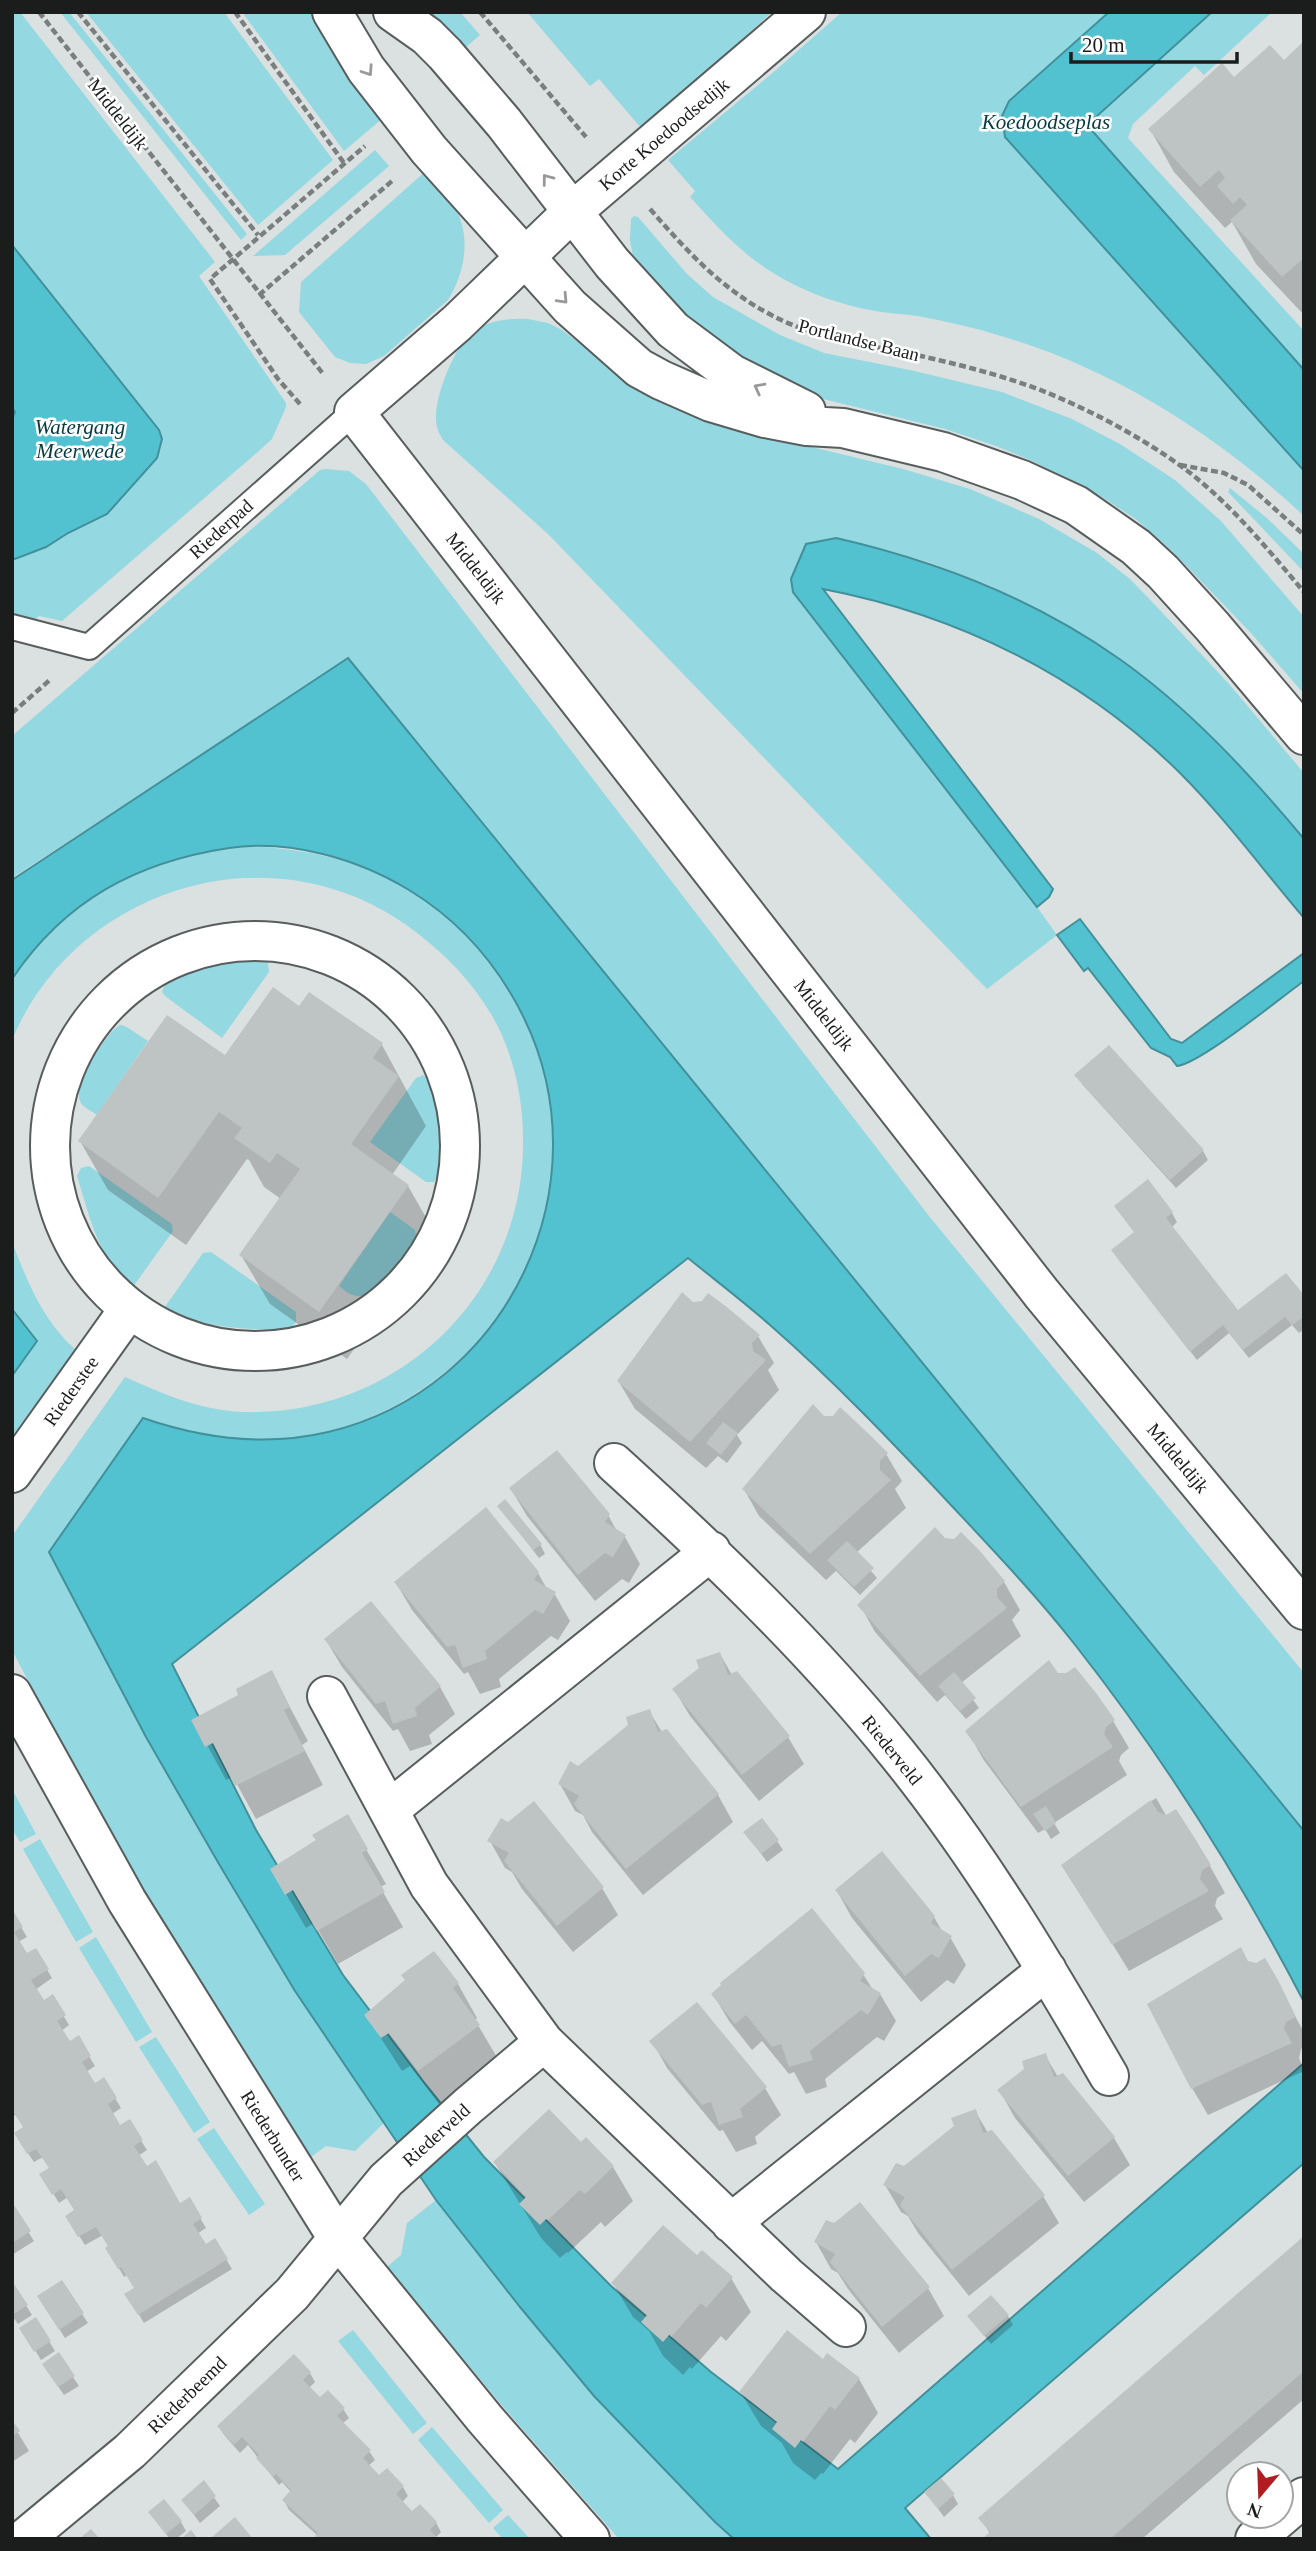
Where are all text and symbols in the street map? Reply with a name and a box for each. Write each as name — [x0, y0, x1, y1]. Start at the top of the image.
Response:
scale bar — [1071, 21, 1237, 65]
text: 20 m — [1082, 33, 1125, 57]
one-way arrow — [359, 63, 372, 76]
street label: Korte Koedoodsedijk — [595, 73, 734, 194]
street label: Middeldijk — [84, 74, 153, 154]
water label: Koedoodseplas — [981, 110, 1110, 134]
one-way arrow — [543, 175, 555, 187]
one-way arrow — [555, 291, 567, 304]
street label: Portlandse Baan — [796, 315, 922, 365]
one-way arrow — [754, 383, 766, 396]
water label: Watergang Meerwede — [35, 415, 125, 463]
street label: Riederpad — [185, 495, 257, 563]
street label: Middeldijk — [442, 528, 511, 608]
street label: Middeldijk — [790, 975, 859, 1055]
street label: Riederstee — [39, 1352, 103, 1430]
street label: Middeldijk — [1143, 1419, 1214, 1497]
street label: Riederveld — [858, 1711, 927, 1789]
street label: Riederbunder — [237, 2087, 310, 2186]
street label: Riederveld — [398, 2099, 474, 2171]
street label: Riederbeemd — [143, 2352, 231, 2438]
north arrow — [1225, 2460, 1295, 2530]
text: N — [1244, 2498, 1265, 2523]

